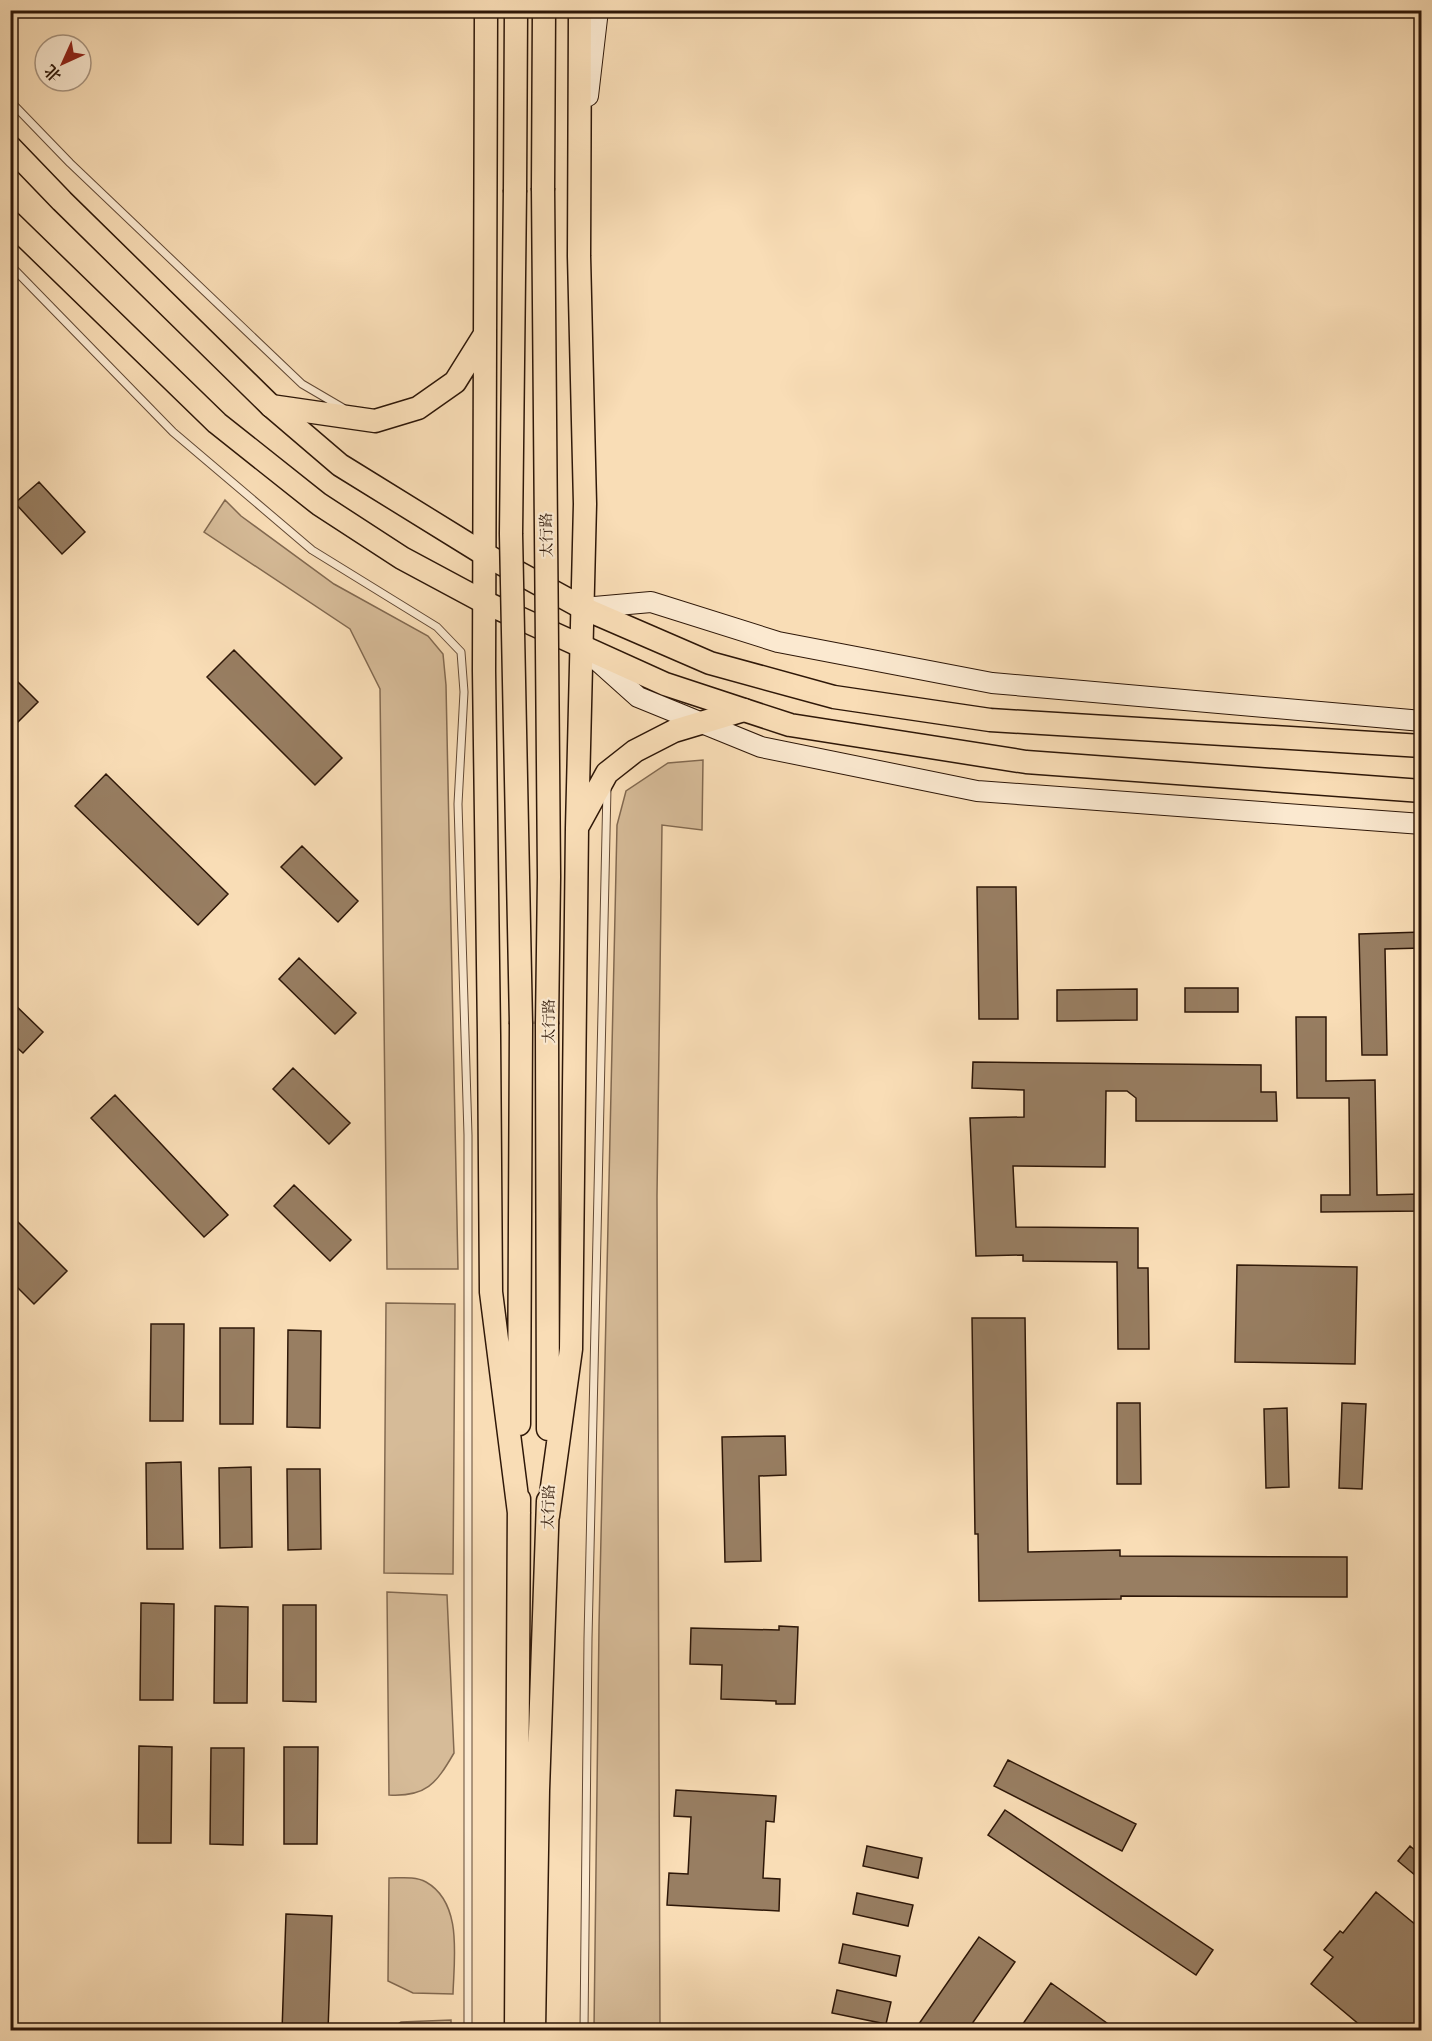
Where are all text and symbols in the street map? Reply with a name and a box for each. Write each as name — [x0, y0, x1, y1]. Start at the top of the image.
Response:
north arrow — [33, 33, 93, 93]
text: 北 — [40, 61, 65, 86]
street label: 太行路 — [536, 512, 556, 558]
street label: 太行路 — [539, 998, 558, 1044]
street label: 太行路 — [538, 1484, 558, 1530]

